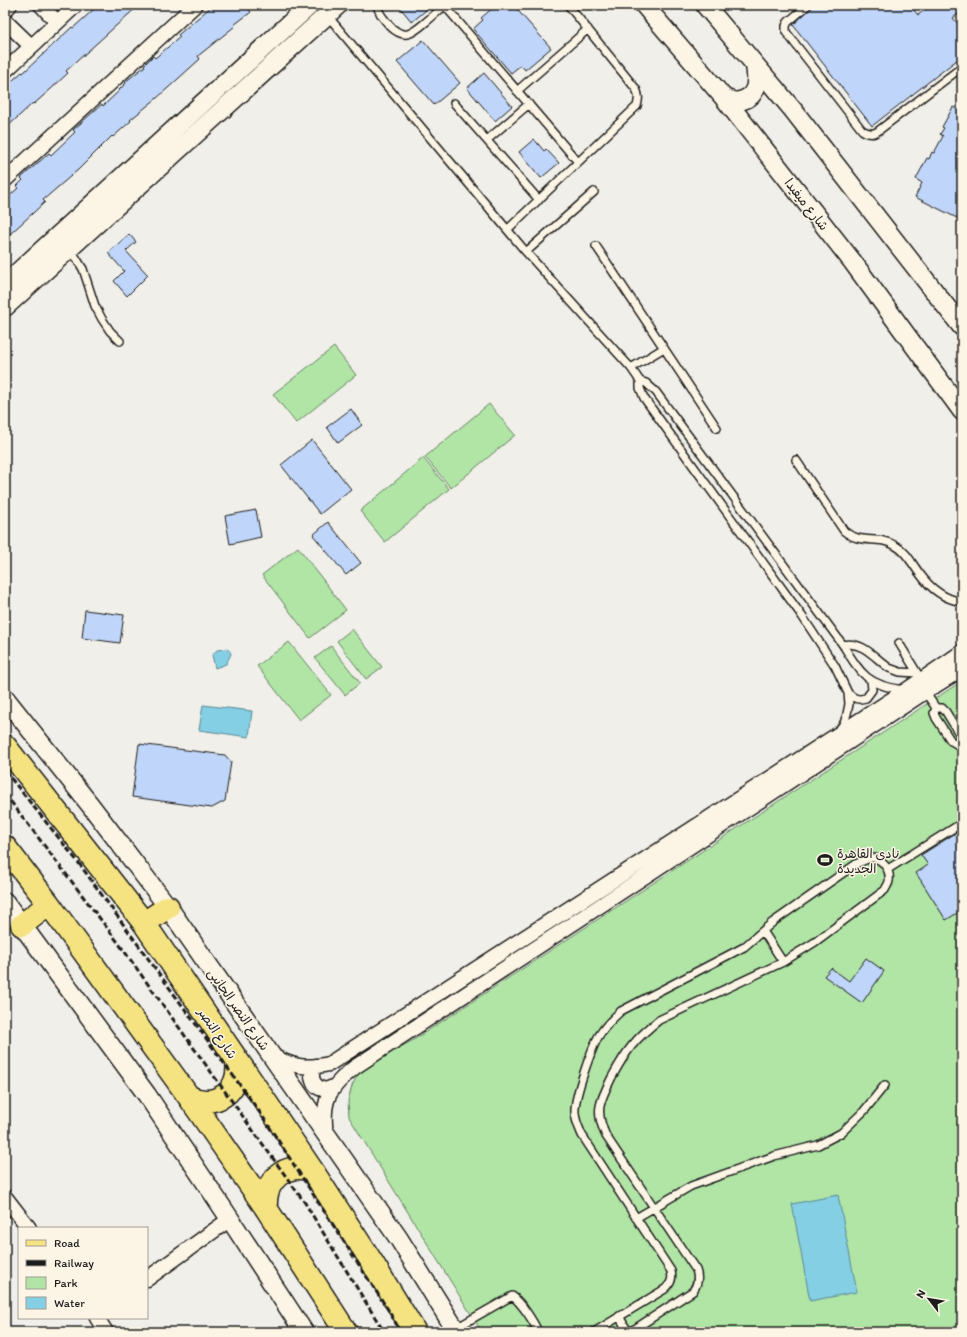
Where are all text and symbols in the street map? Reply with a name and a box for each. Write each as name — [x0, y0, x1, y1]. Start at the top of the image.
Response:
street label: شارع ميفيدا — [780, 175, 832, 235]
place label: نادى القاهرة الجديدة — [837, 846, 900, 877]
sports icon: نادى القاهرة الجديدة — [816, 851, 834, 869]
street label: شارع النصر الجانبى — [205, 965, 273, 1053]
street label: شارع النصر — [195, 1005, 241, 1061]
legend — [18, 1227, 148, 1319]
text: Road — [54, 1236, 80, 1250]
text: Railway — [54, 1256, 94, 1270]
text: Park — [54, 1276, 78, 1290]
north arrow — [909, 1279, 949, 1319]
text: N — [913, 1288, 928, 1301]
text: Water — [54, 1296, 85, 1310]

